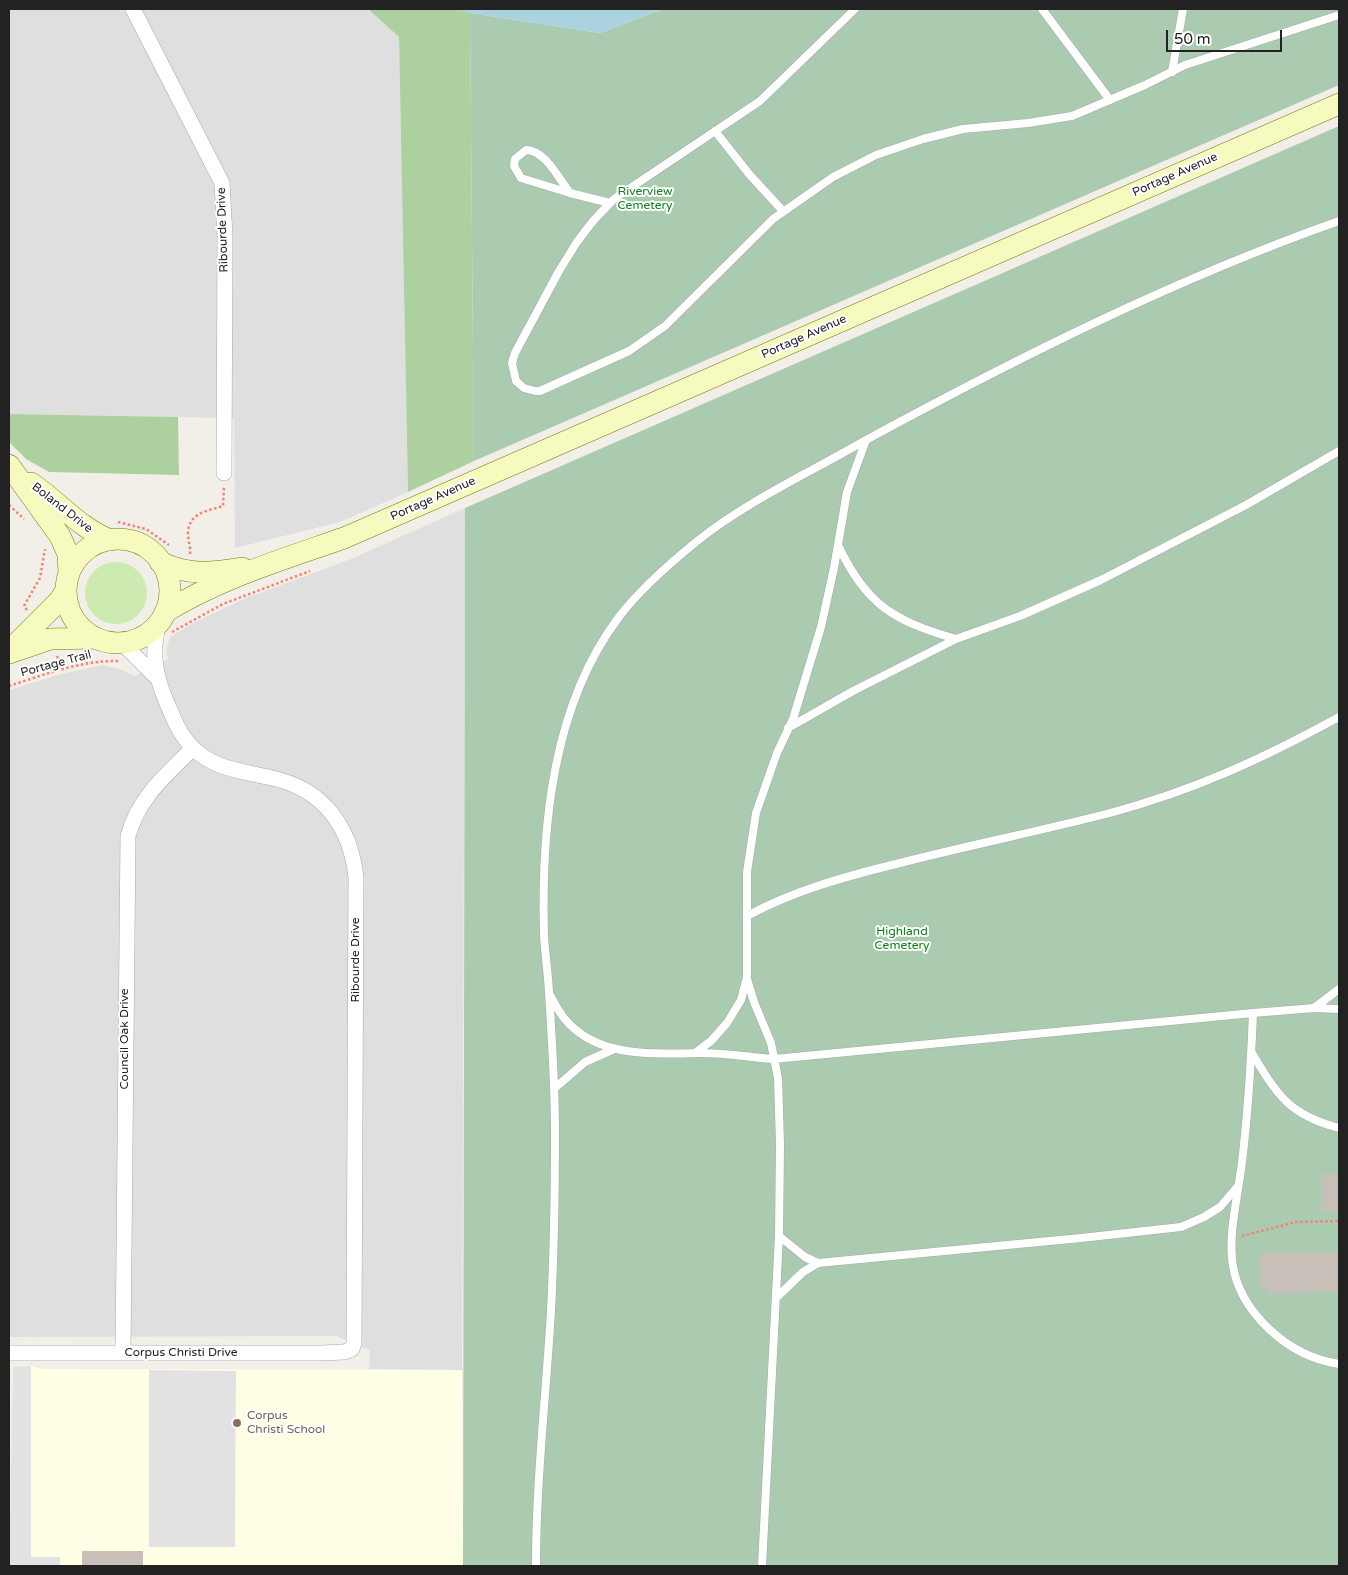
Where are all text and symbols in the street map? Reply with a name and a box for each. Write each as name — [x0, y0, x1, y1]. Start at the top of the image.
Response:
scale bar — [1168, 20, 1284, 52]
text: 50 m — [1174, 30, 1211, 48]
street label: Portage Avenue — [1130, 150, 1220, 200]
park label: Riverview Cemetery — [617, 185, 673, 213]
street label: Ribourde Drive — [214, 187, 232, 273]
street label: Portage Avenue — [759, 312, 849, 362]
street label: Portage Avenue — [388, 474, 478, 524]
street label: Boland Drive — [29, 480, 95, 536]
street label: Portage Trail — [19, 648, 93, 680]
street label: Ribourde Drive — [349, 917, 363, 1003]
park label: Highland Cemetery — [874, 925, 930, 953]
street label: Council Oak Drive — [118, 988, 132, 1090]
street label: Corpus Christi Drive — [125, 1346, 237, 1360]
place label: Corpus Christi School — [247, 1409, 325, 1437]
marker: Corpus Christi School — [231, 1417, 243, 1429]

